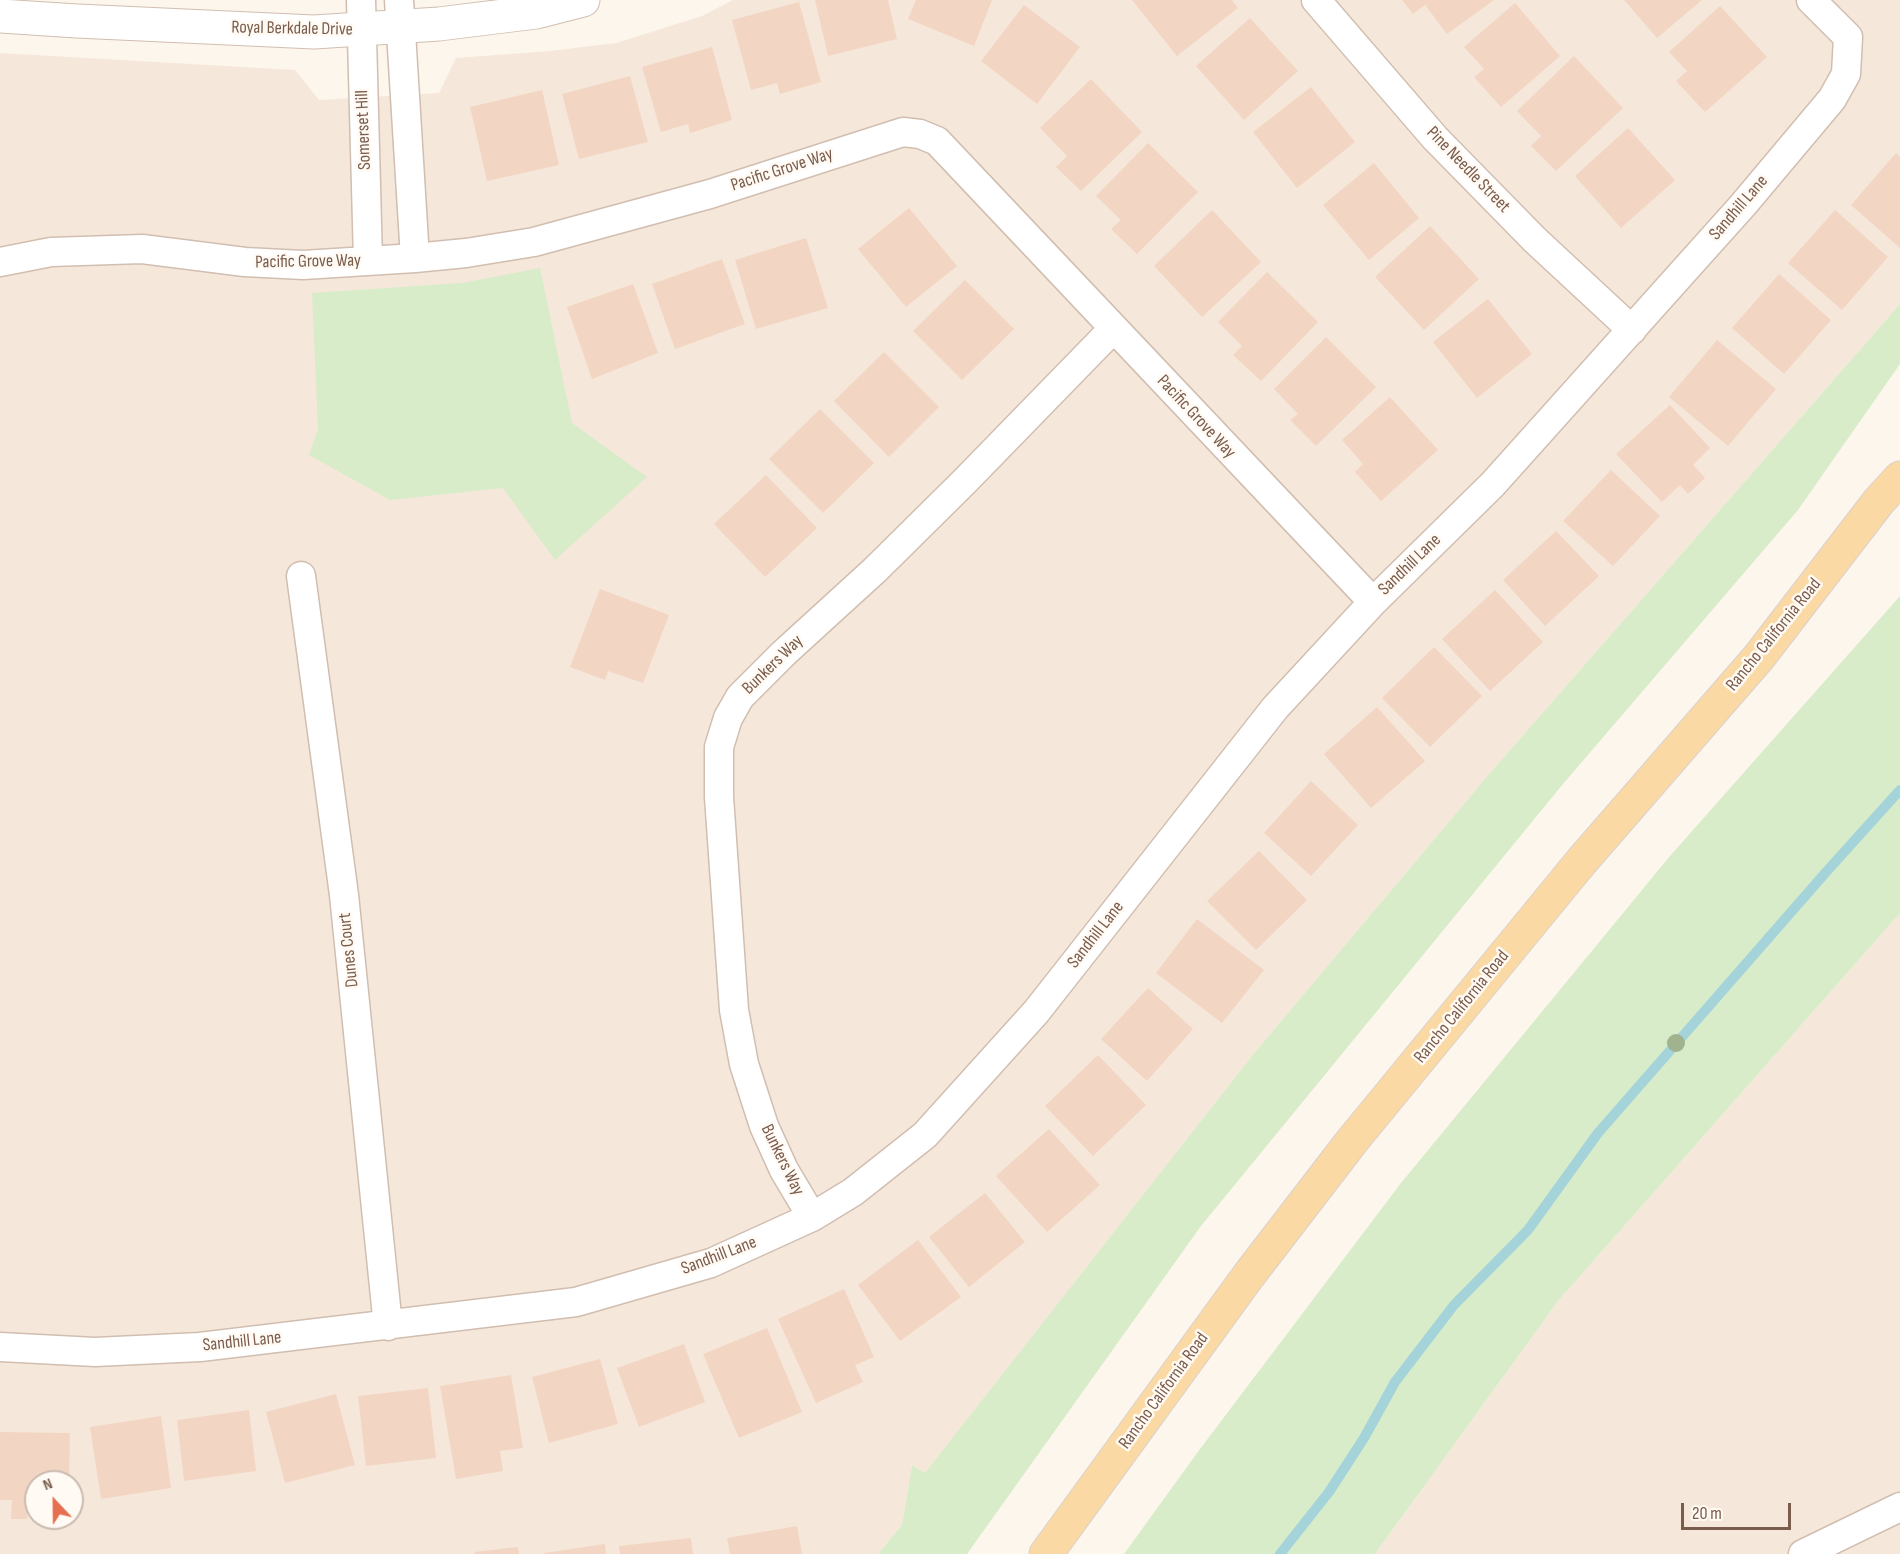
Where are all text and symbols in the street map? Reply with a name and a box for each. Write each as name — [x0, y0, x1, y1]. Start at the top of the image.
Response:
street label: Royal Berkdale Drive — [231, 17, 353, 41]
street label: Somerset Hill — [352, 90, 376, 170]
street label: Pine Needle Street — [1422, 122, 1514, 218]
street label: Pacific Grove Way — [728, 143, 836, 197]
street label: Sandhill Lane — [1705, 171, 1773, 245]
street label: Pacific Grove Way — [255, 250, 361, 274]
street label: Pacific Grove Way — [1152, 371, 1240, 463]
street label: Sandhill Lane — [1374, 530, 1446, 600]
street label: Rancho California Road — [1722, 574, 1826, 696]
street label: Bunkers Way — [738, 631, 808, 699]
street label: Sandhill Lane — [1063, 897, 1129, 973]
street label: Dunes Court — [334, 912, 364, 988]
street label: Rancho California Road — [1410, 946, 1514, 1068]
street label: Bunkers Way — [756, 1121, 808, 1199]
street label: Sandhill Lane — [678, 1232, 760, 1280]
street label: Sandhill Lane — [202, 1327, 282, 1357]
street label: Rancho California Road — [1115, 1329, 1213, 1453]
north arrow — [24, 1470, 84, 1530]
text: N — [40, 1474, 55, 1495]
scale bar — [1684, 1491, 1794, 1529]
text: 20 m — [1692, 1503, 1722, 1524]

